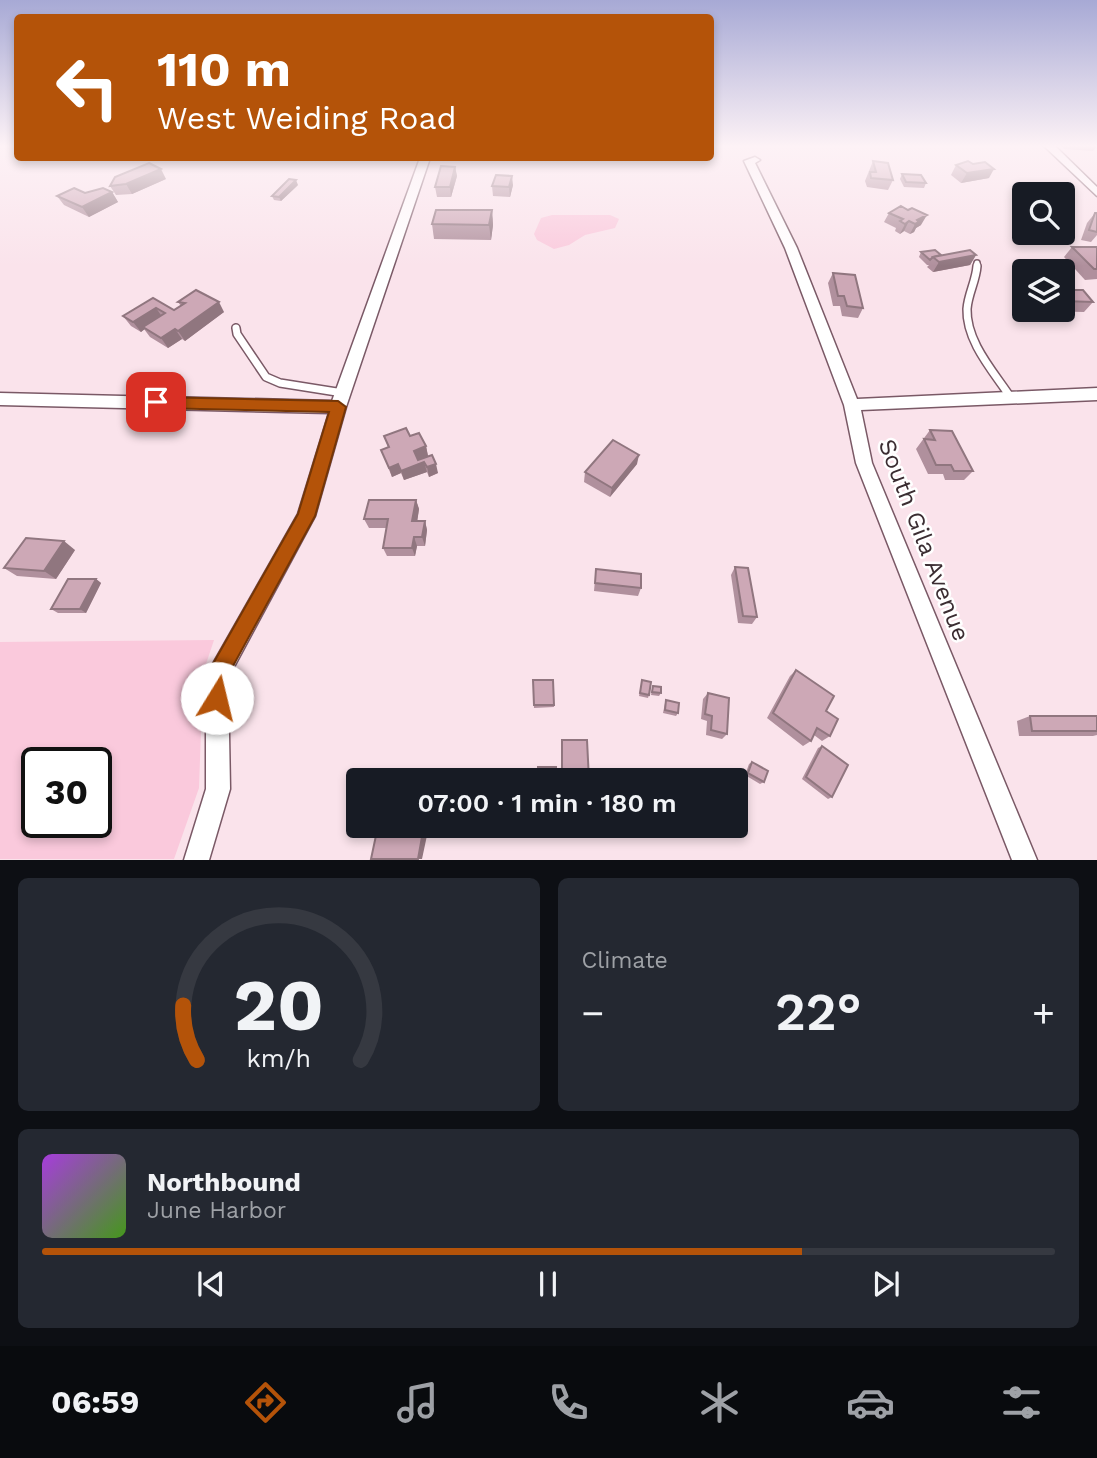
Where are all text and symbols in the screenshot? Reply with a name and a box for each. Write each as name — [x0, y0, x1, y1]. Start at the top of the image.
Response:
text: 110 m — [157, 40, 291, 98]
icon: left — [42, 42, 133, 133]
text: West Weiding Road — [157, 99, 457, 137]
map controls — [1012, 182, 1075, 322]
button: search — [1012, 182, 1075, 245]
button: layers — [1012, 259, 1075, 322]
pin — [126, 372, 186, 432]
icon: arrive — [137, 383, 175, 421]
street label: South Gila Avenue — [873, 435, 975, 645]
position arrow — [180, 661, 254, 735]
speed limit sign: 30 — [21, 747, 112, 838]
text: 07:00 · 1 min · 180 m — [417, 788, 677, 818]
text: Climate — [582, 947, 668, 974]
text: 20 — [234, 963, 324, 1049]
text: 22° — [775, 982, 862, 1043]
text: − — [582, 991, 604, 1035]
text: + — [1032, 991, 1055, 1035]
text: km/h — [247, 1044, 311, 1073]
text: Northbound — [147, 1167, 301, 1197]
text: June Harbor — [147, 1197, 286, 1224]
icon: previous — [192, 1265, 230, 1303]
icon: pause — [529, 1265, 567, 1303]
icon: next — [867, 1265, 905, 1303]
icon: directions — [241, 1378, 290, 1427]
icon: music — [393, 1378, 442, 1427]
icon: phone — [544, 1378, 593, 1427]
icon: climate — [695, 1378, 744, 1427]
icon: car — [846, 1378, 895, 1427]
icon: filters — [997, 1378, 1046, 1427]
text: 06:59 — [51, 1383, 139, 1421]

